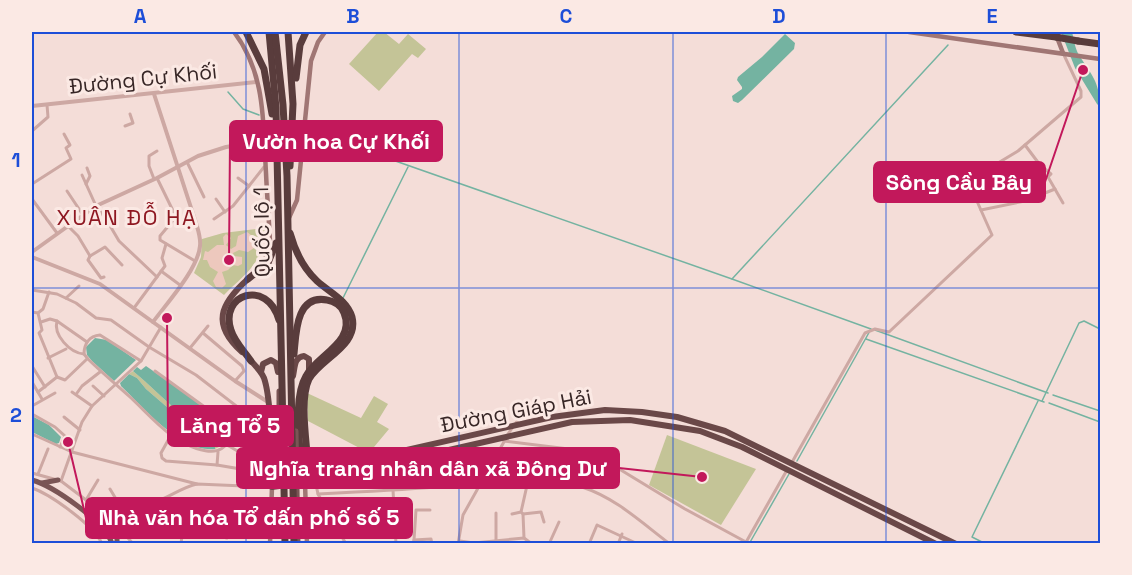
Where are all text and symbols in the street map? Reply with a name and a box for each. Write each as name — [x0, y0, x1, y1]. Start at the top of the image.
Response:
text: A — [134, 3, 147, 29]
text: B — [346, 3, 360, 29]
text: C — [560, 3, 573, 29]
text: D — [772, 3, 786, 29]
text: E — [986, 3, 998, 29]
street label: Đường Cự Khối — [68, 57, 218, 100]
callout: Vườn hoa Cự Khối — [230, 121, 442, 161]
text: Vườn hoa Cự Khối — [242, 127, 430, 155]
text: 1 — [11, 147, 21, 173]
callout: Sông Cầu Bây — [874, 162, 1045, 202]
text: Sông Cầu Bây — [886, 168, 1032, 196]
street label: Quốc lộ 1 — [247, 187, 276, 277]
district label: XUÂN ĐỖ HẠ — [57, 201, 197, 231]
street label: Đường Giáp Hải — [438, 383, 594, 438]
text: 2 — [10, 402, 22, 428]
callout: Lăng Tổ 5 — [168, 406, 293, 446]
text: Lăng Tổ 5 — [180, 411, 280, 439]
callout: Nghĩa trang nhân dân xã Đông Dư — [237, 448, 619, 488]
text: Nghĩa trang nhân dân xã Đông Dư — [249, 454, 608, 482]
callout: Nhà văn hóa Tổ dấn phố số 5 — [86, 498, 412, 538]
text: Nhà văn hóa Tổ dấn phố số 5 — [98, 503, 400, 531]

